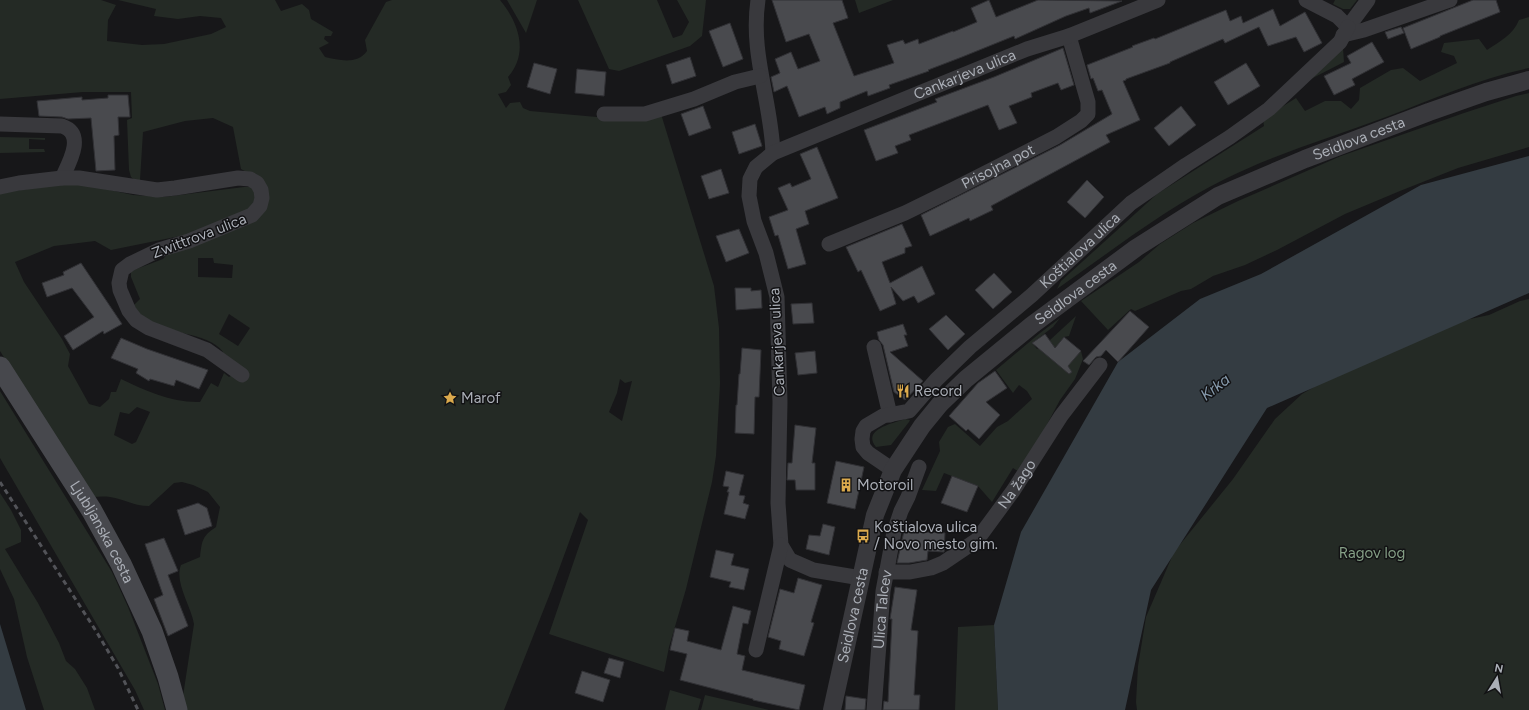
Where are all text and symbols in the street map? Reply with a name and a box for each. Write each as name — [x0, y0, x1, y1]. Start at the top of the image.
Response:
street label: Cankarjeva ulica — [911, 46, 1018, 103]
street label: Seidlova cesta — [1310, 113, 1407, 164]
street label: Prisojna pot — [958, 140, 1038, 193]
street label: Koštialova ulica — [1036, 209, 1124, 292]
street label: Zwittrova ulica — [149, 210, 249, 262]
street label: Seidlova cesta — [1031, 256, 1120, 329]
street label: Cankarjeva ulica — [765, 287, 789, 397]
water label: Krka — [1196, 370, 1234, 404]
place label: Record — [914, 382, 962, 400]
restaurant icon: Record — [895, 383, 911, 399]
place label: Marof — [461, 389, 501, 407]
place icon: Marof — [442, 390, 458, 406]
street label: Na žago — [994, 456, 1040, 512]
place label: Motoroil — [857, 476, 913, 494]
street label: Ljubljanska cesta — [66, 477, 138, 586]
building icon: Motoroil — [838, 477, 854, 493]
place label: Koštialova ulica / Novo mesto gim. — [874, 518, 998, 553]
bus stop icon: Koštialova ulica / Novo mesto gim. — [855, 528, 871, 544]
park label: Ragov log — [1339, 544, 1405, 562]
street label: Seidlova cesta — [834, 566, 872, 665]
street label: Ulica Talcev — [870, 568, 896, 649]
north arrow — [1477, 658, 1517, 698]
text: N — [1493, 661, 1504, 676]

